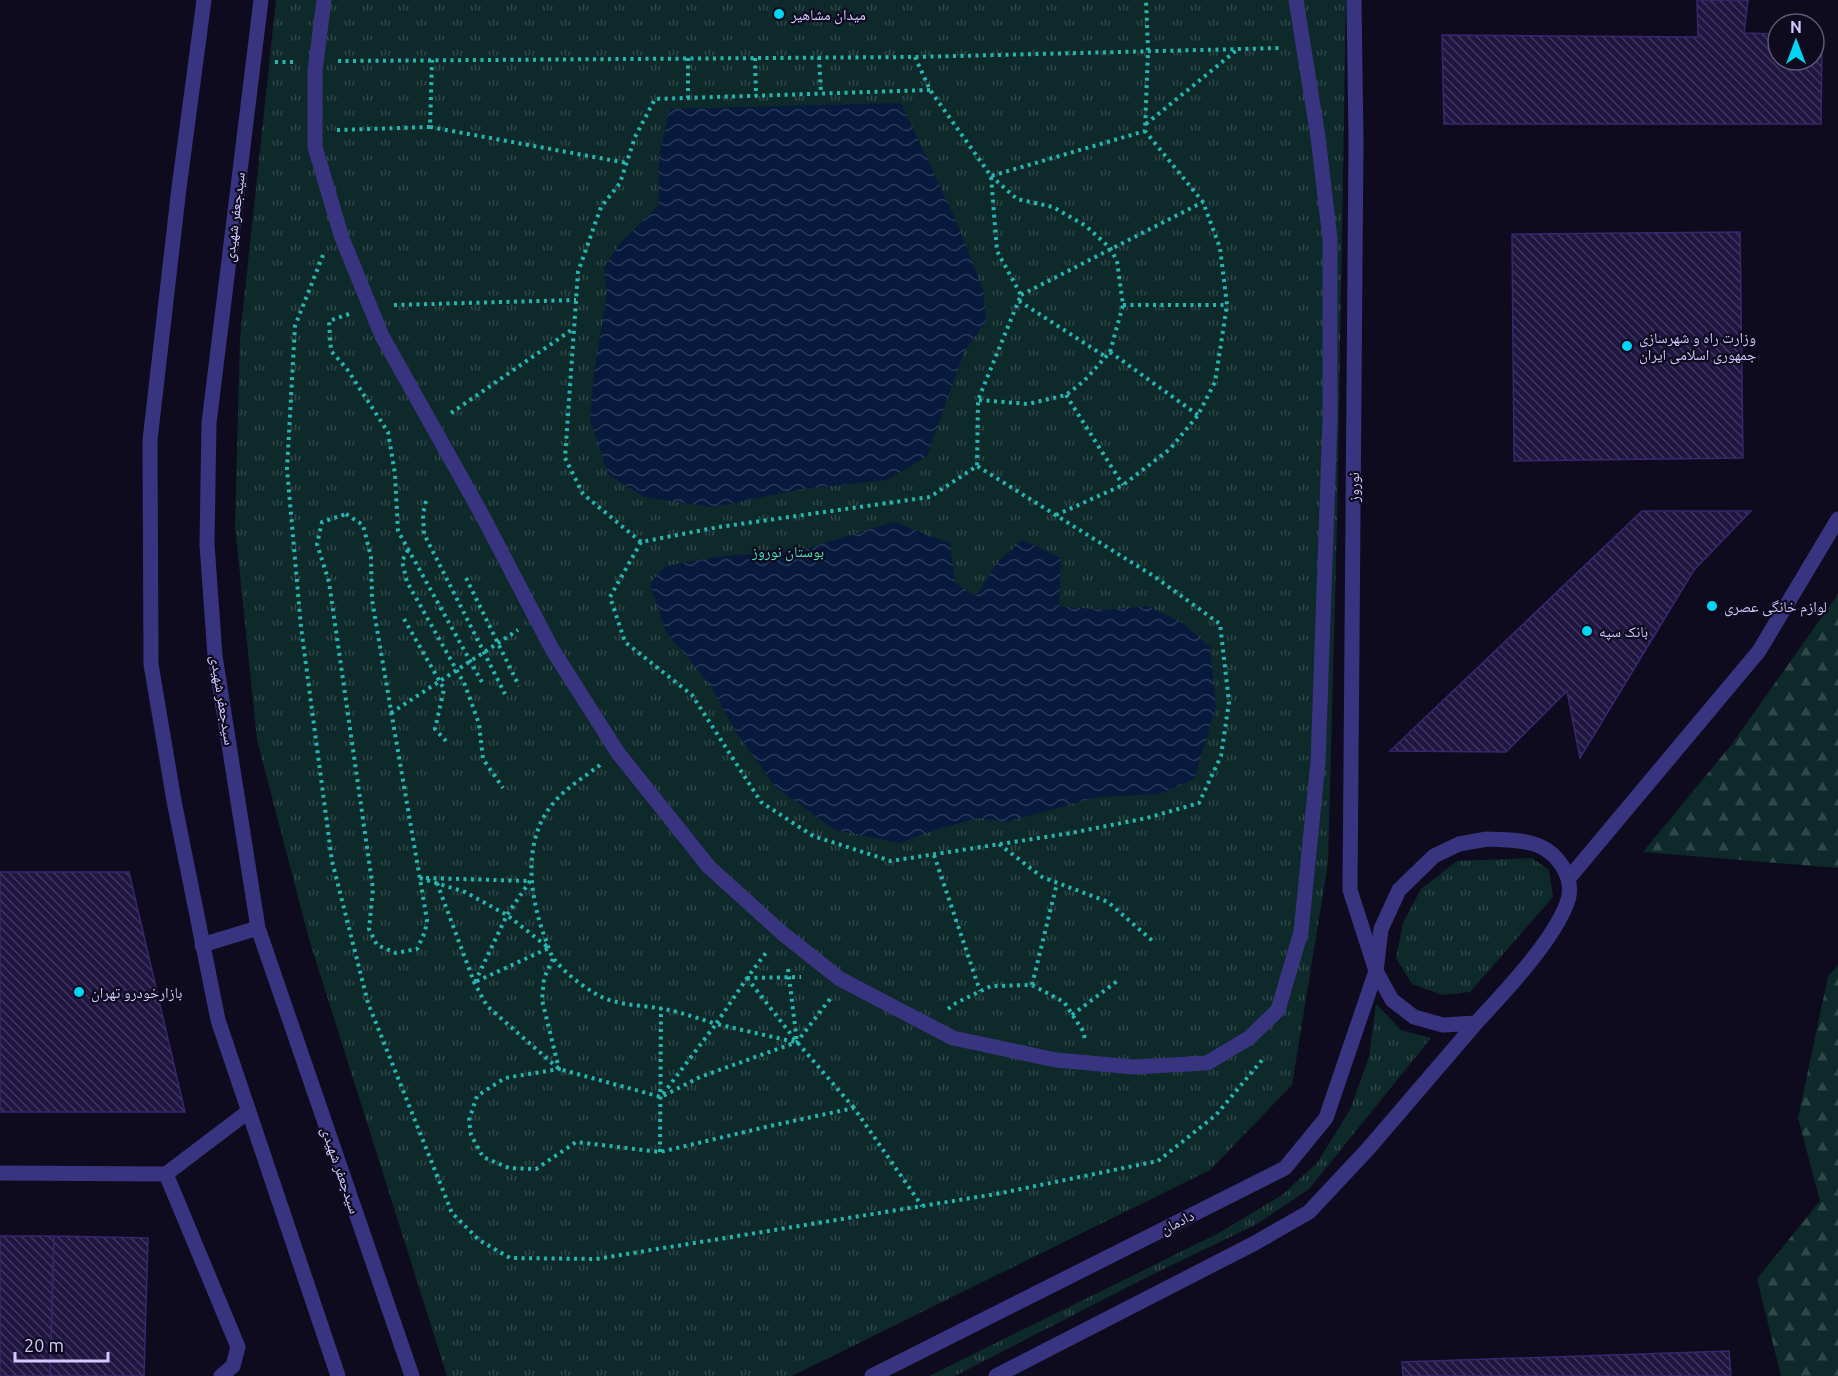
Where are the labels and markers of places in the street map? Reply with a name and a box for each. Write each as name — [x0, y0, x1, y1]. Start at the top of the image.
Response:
place label: میدان مشاهیر — [790, 6, 866, 25]
marker: میدان مشاهیر — [772, 7, 786, 21]
place label: وزارت راه و شهرسازی جمهوری اسلامی ایران — [1639, 329, 1757, 365]
marker: وزارت راه و شهرسازی جمهوری اسلامی ایران — [1620, 339, 1634, 353]
place label: لوازم خانگی عصری — [1724, 598, 1827, 617]
marker: لوازم خانگی عصری — [1705, 599, 1719, 613]
place label: بانک سپه — [1599, 623, 1648, 641]
marker: بانک سپه — [1580, 624, 1594, 638]
place label: بازارخودرو تهران — [91, 984, 182, 1003]
marker: بازارخودرو تهران — [72, 985, 86, 999]

